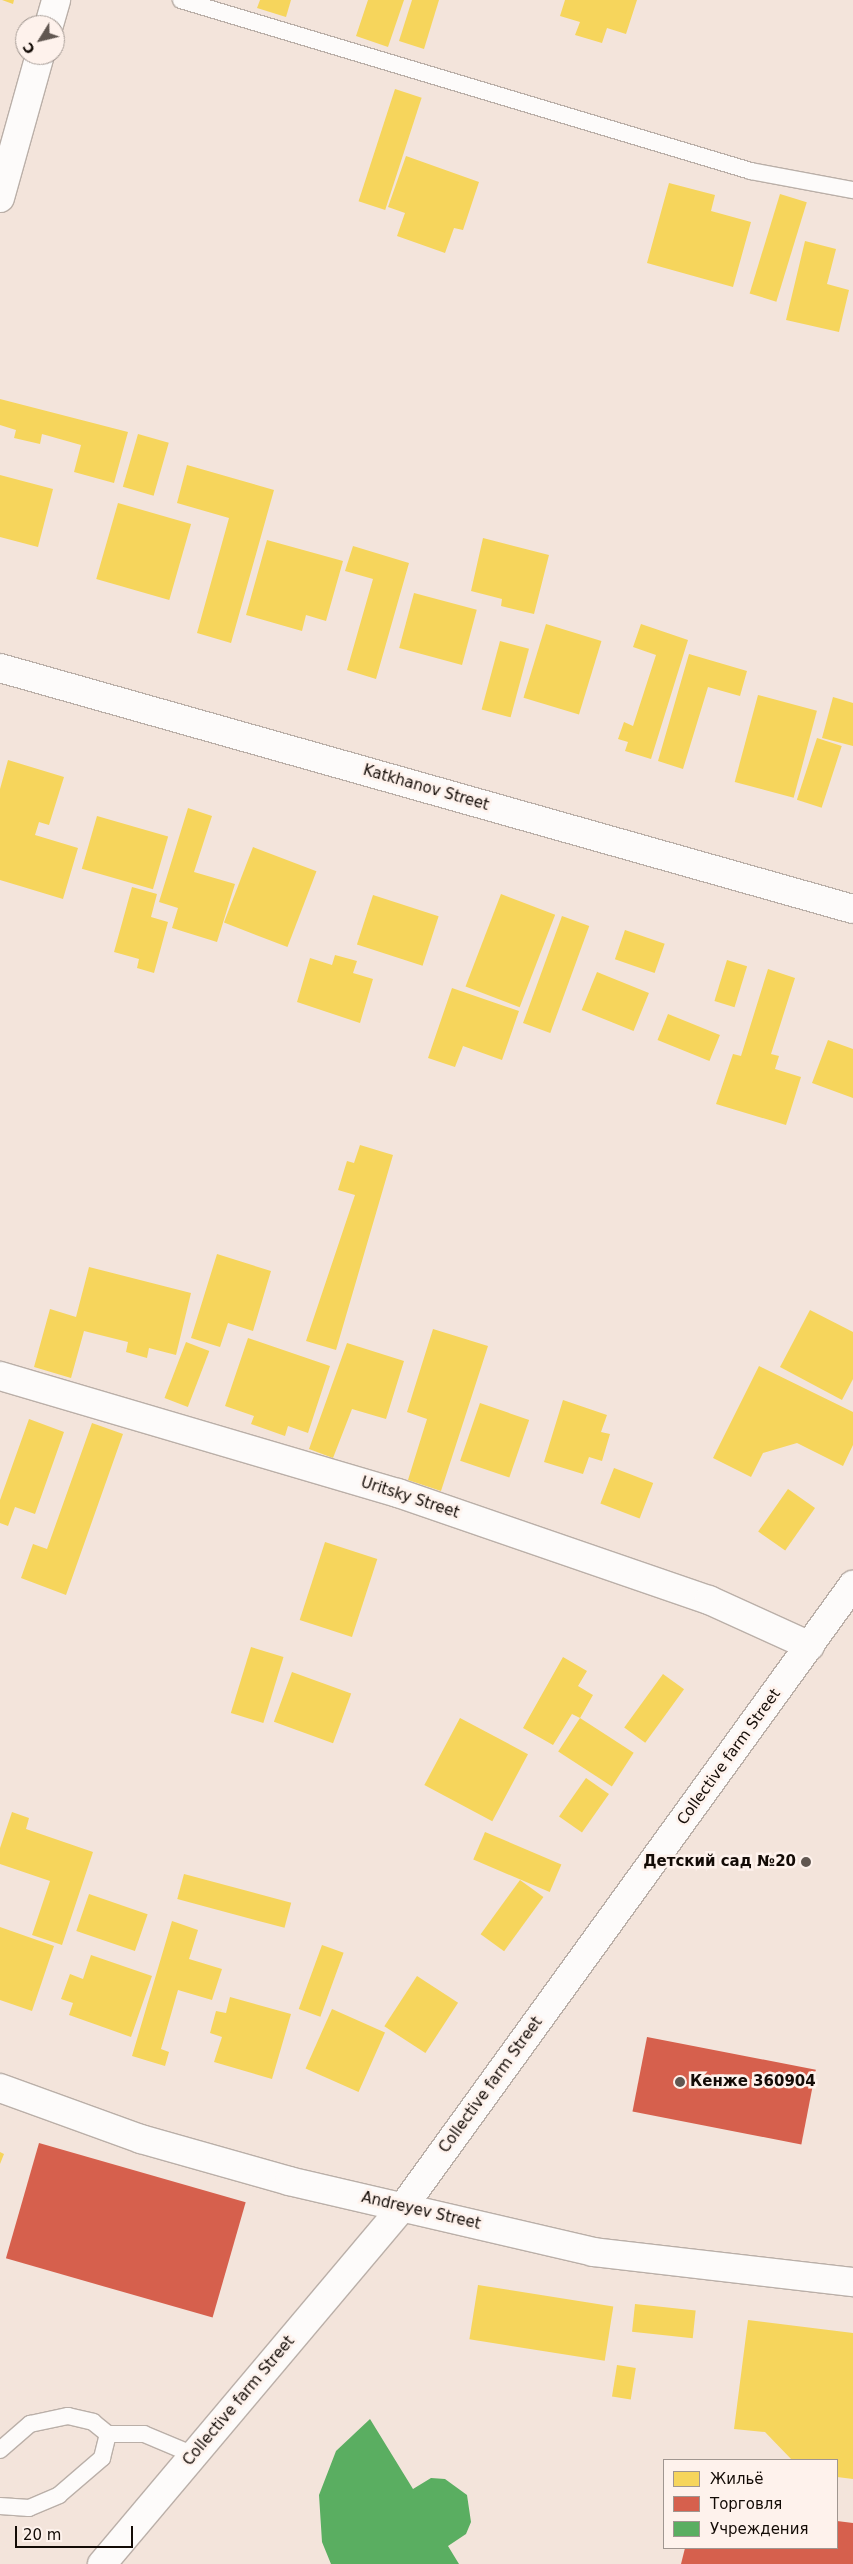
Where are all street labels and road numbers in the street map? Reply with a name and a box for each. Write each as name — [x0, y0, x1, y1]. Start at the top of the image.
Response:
street label: Katkhanov Street — [361, 761, 491, 815]
street label: Uritsky Street — [359, 1474, 461, 1522]
street label: Collective farm Street — [674, 1685, 784, 1829]
street label: Collective farm Street — [436, 2013, 546, 2157]
street label: Andreyev Street — [360, 2189, 482, 2233]
street label: Collective farm Street — [179, 2333, 299, 2469]

